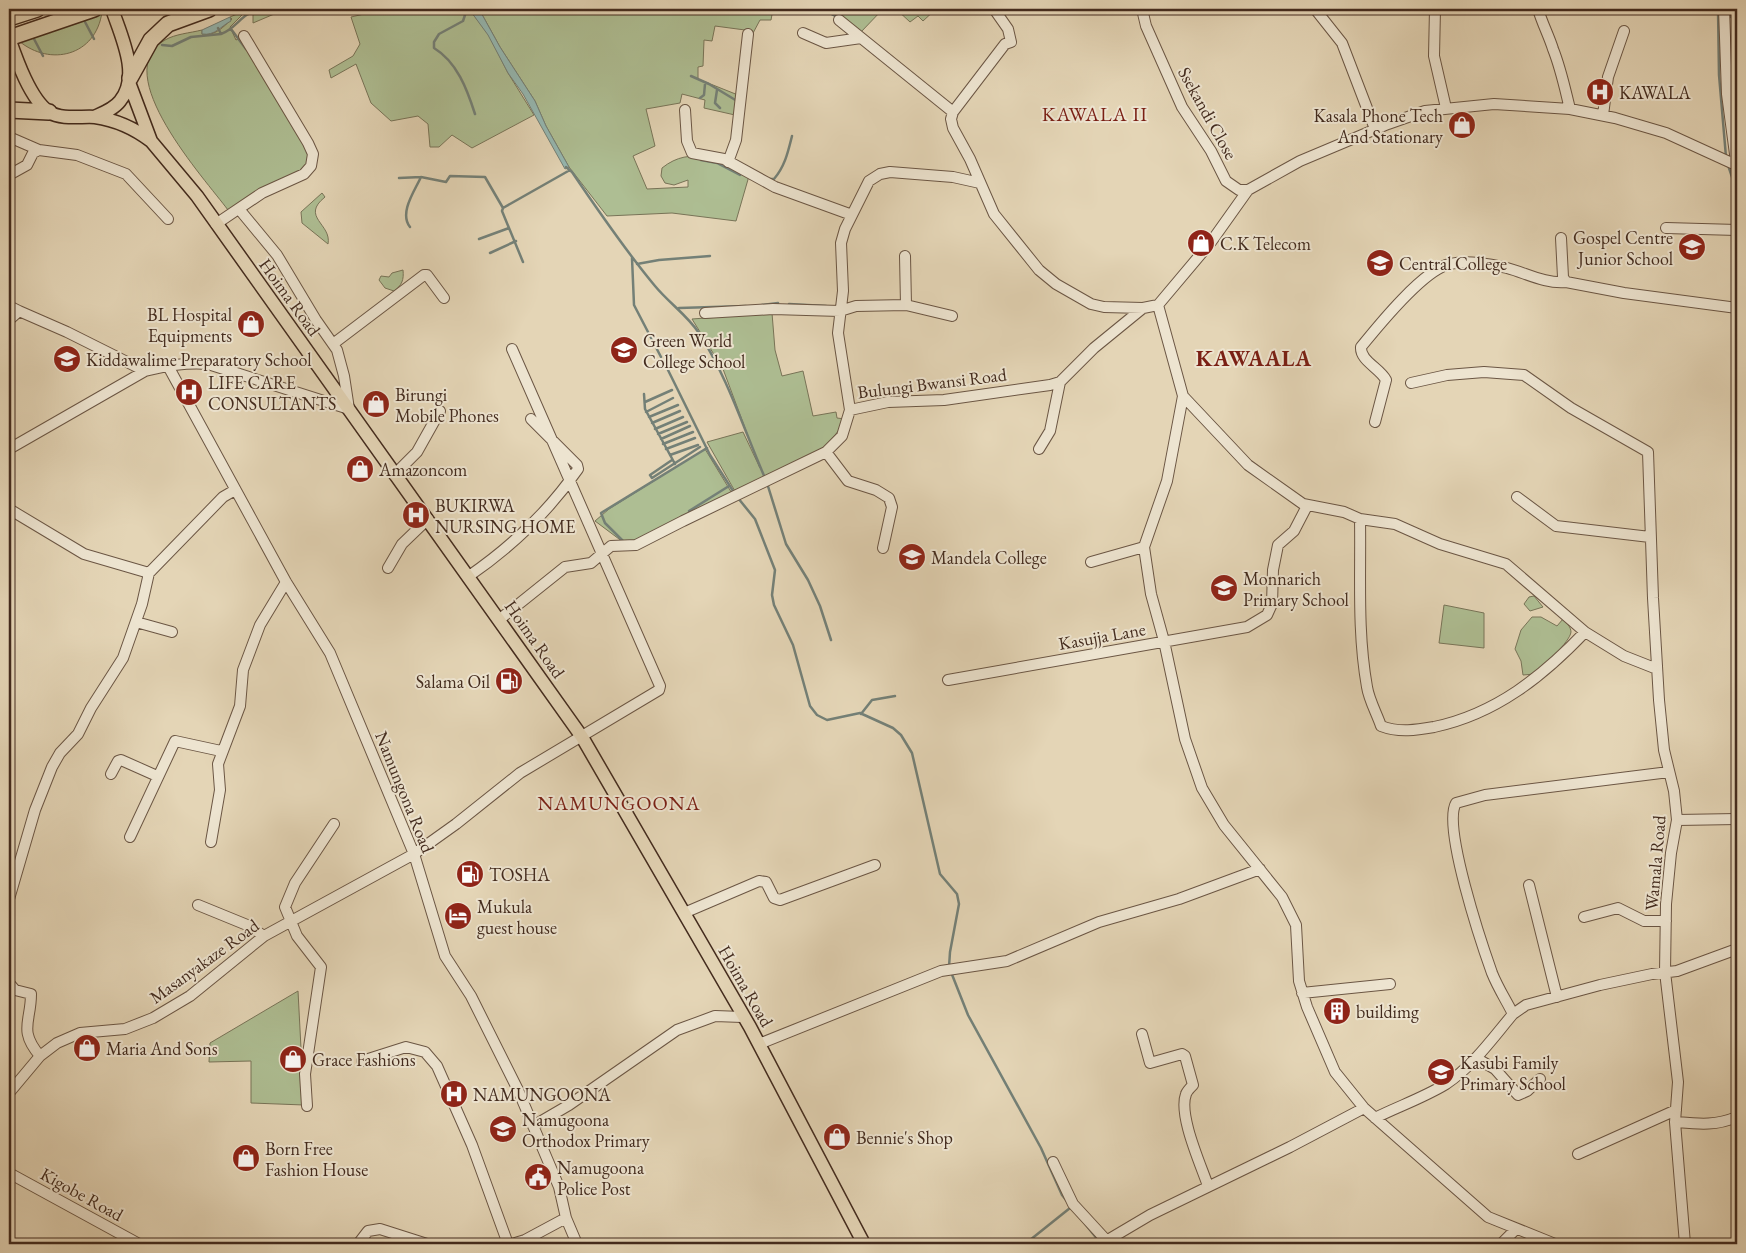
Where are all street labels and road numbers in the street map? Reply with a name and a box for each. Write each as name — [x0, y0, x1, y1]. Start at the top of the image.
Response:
street label: Ssekandi Close — [1173, 63, 1243, 163]
street label: Hoima Road — [254, 254, 326, 341]
street label: Bulungi Bwansi Road — [856, 362, 1009, 404]
street label: Hoima Road — [500, 595, 571, 683]
street label: Kasujja Lane — [1057, 617, 1147, 655]
street label: Namungona Road — [370, 728, 440, 857]
street label: Wamala Road — [1639, 813, 1671, 912]
street label: Masanyakaze Road — [145, 913, 264, 1009]
street label: Hoima Road — [713, 941, 779, 1032]
street label: Kigobe Road — [37, 1162, 128, 1227]

